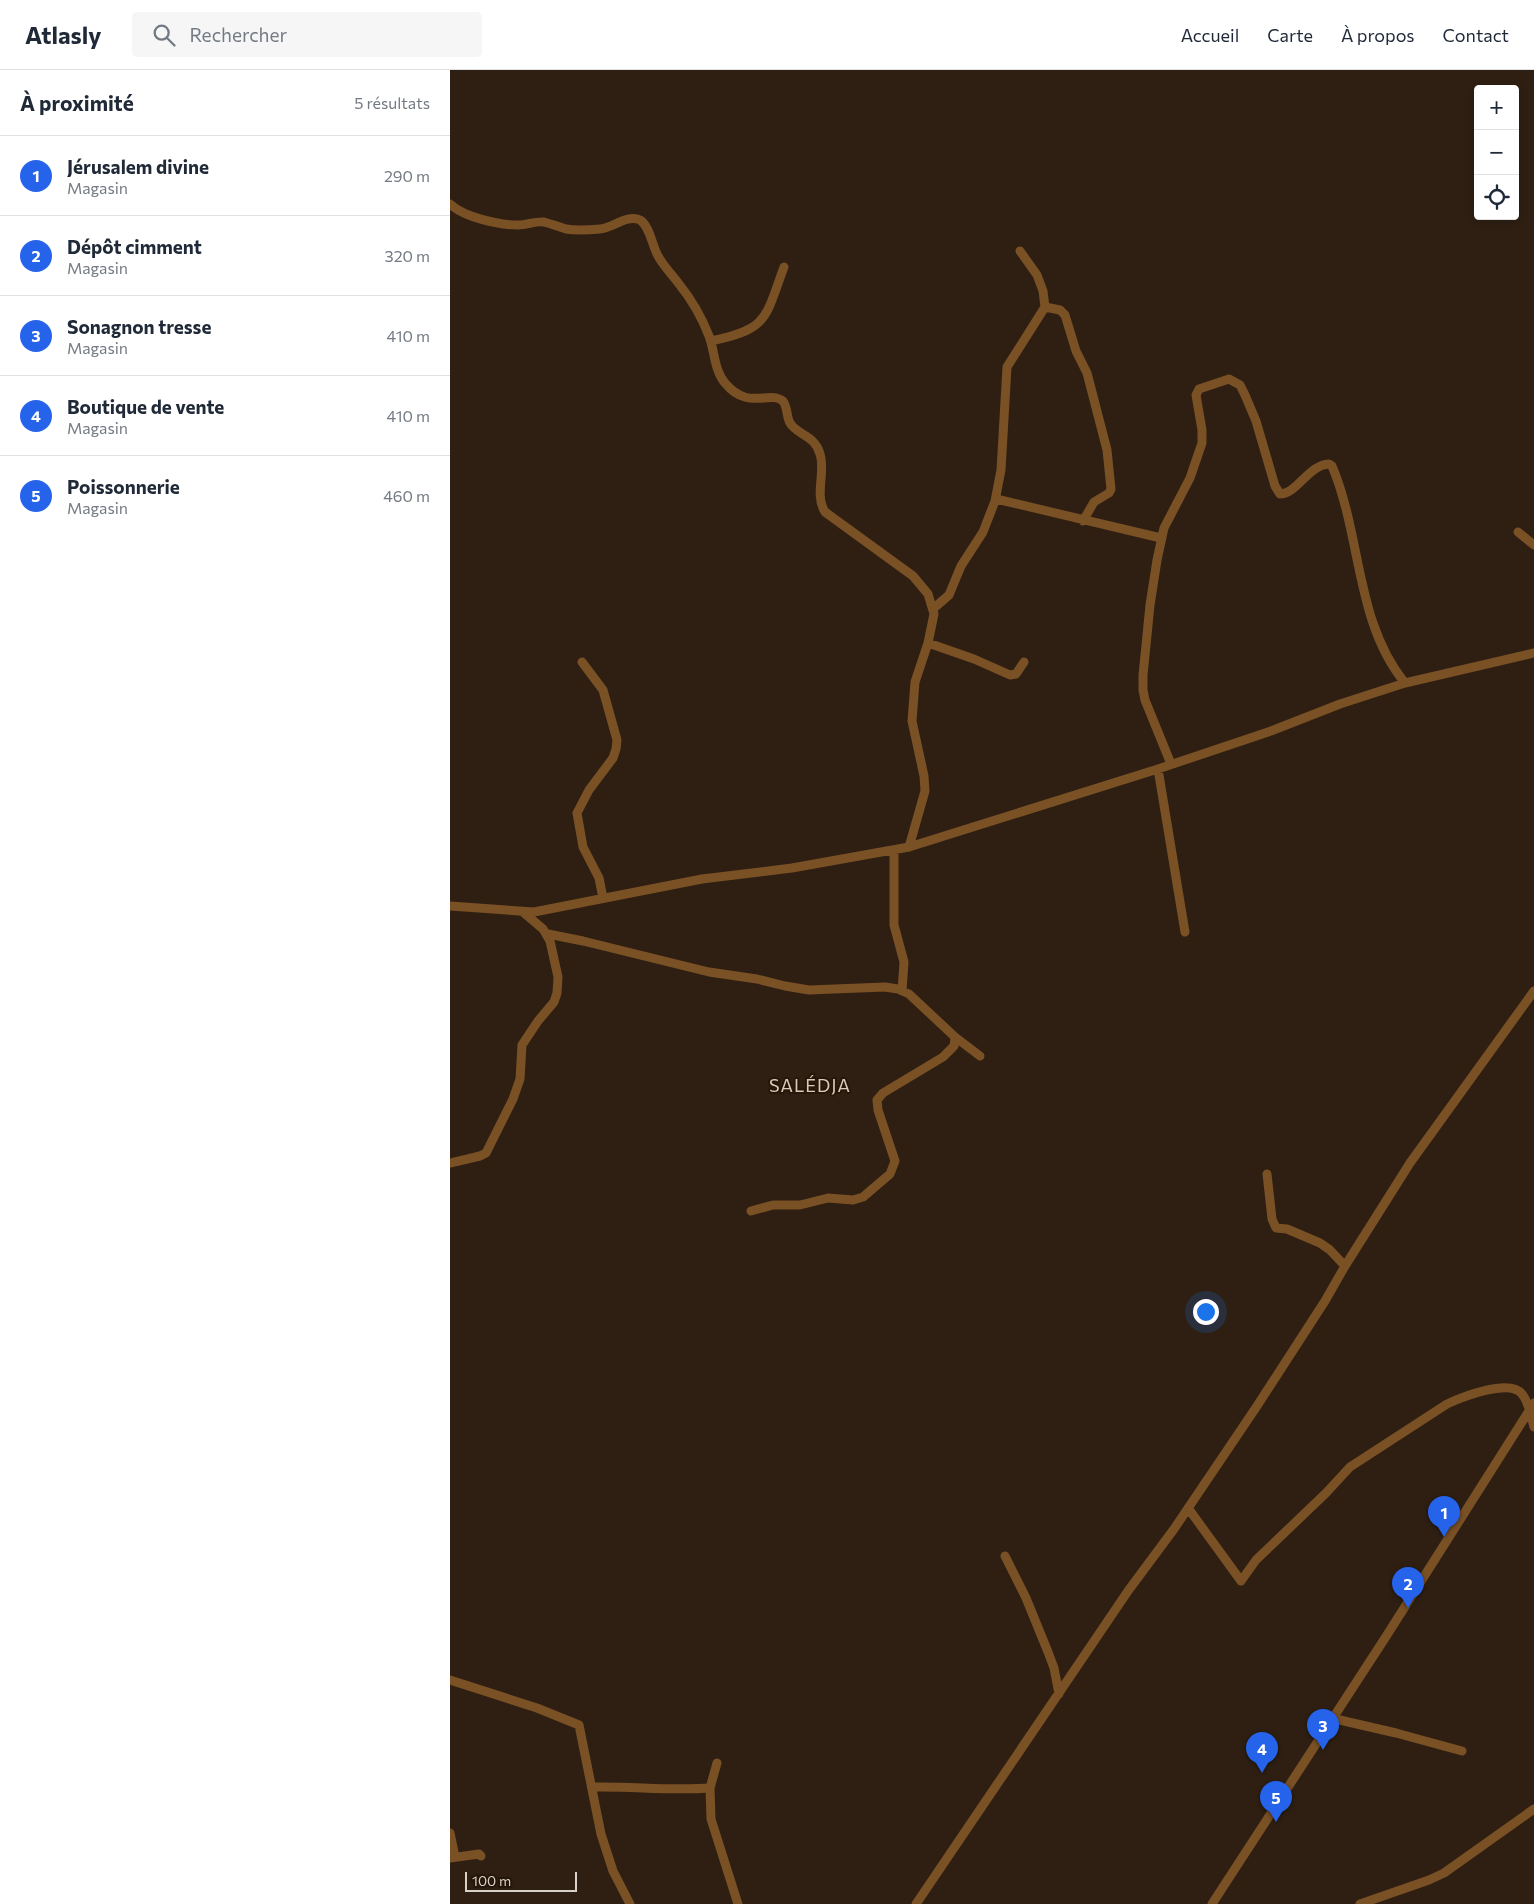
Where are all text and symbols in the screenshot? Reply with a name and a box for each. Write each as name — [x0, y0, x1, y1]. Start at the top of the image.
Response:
search box — [132, 12, 482, 57]
text: Atlasly — [25, 20, 102, 49]
icon: search — [150, 21, 178, 49]
text: Rechercher — [190, 23, 287, 46]
text: Accueil — [1181, 24, 1239, 46]
text: Carte — [1267, 24, 1313, 46]
text: À propos — [1341, 24, 1415, 46]
text: Contact — [1443, 24, 1509, 46]
map controls — [1474, 85, 1519, 220]
button: + — [1474, 85, 1519, 130]
text: À proximité — [20, 90, 134, 115]
text: 5 résultats — [354, 93, 430, 112]
button: − — [1474, 130, 1519, 175]
text: Jérusalem divine — [67, 155, 209, 178]
text: 1 — [32, 166, 40, 185]
text: 290 m — [384, 166, 430, 185]
button: locate — [1474, 175, 1519, 220]
text: Magasin — [67, 178, 128, 197]
text: Dépôt cimment — [67, 235, 202, 258]
text: 2 — [31, 246, 41, 265]
text: 320 m — [385, 246, 430, 265]
text: Magasin — [67, 258, 128, 277]
text: Sonagnon tresse — [67, 315, 211, 338]
text: 3 — [31, 326, 41, 345]
text: 410 m — [387, 326, 430, 345]
text: Magasin — [67, 338, 128, 357]
text: Boutique de vente — [67, 395, 224, 418]
text: 4 — [31, 406, 41, 425]
text: 410 m — [387, 406, 430, 425]
text: Magasin — [67, 418, 128, 437]
text: Poissonnerie — [67, 475, 180, 498]
text: 5 — [31, 486, 41, 505]
text: 460 m — [383, 486, 430, 505]
text: Magasin — [67, 498, 128, 517]
district label: SALÉDJA — [769, 1074, 851, 1096]
your location — [1193, 1299, 1219, 1325]
pin: 1 — [1428, 1496, 1460, 1537]
pin: 2 — [1392, 1567, 1424, 1608]
pin: 3 — [1307, 1709, 1339, 1750]
pin: 4 — [1246, 1732, 1278, 1773]
pin: 5 — [1260, 1781, 1292, 1822]
scale bar — [465, 1869, 578, 1892]
text: 100 m — [472, 1872, 511, 1889]

